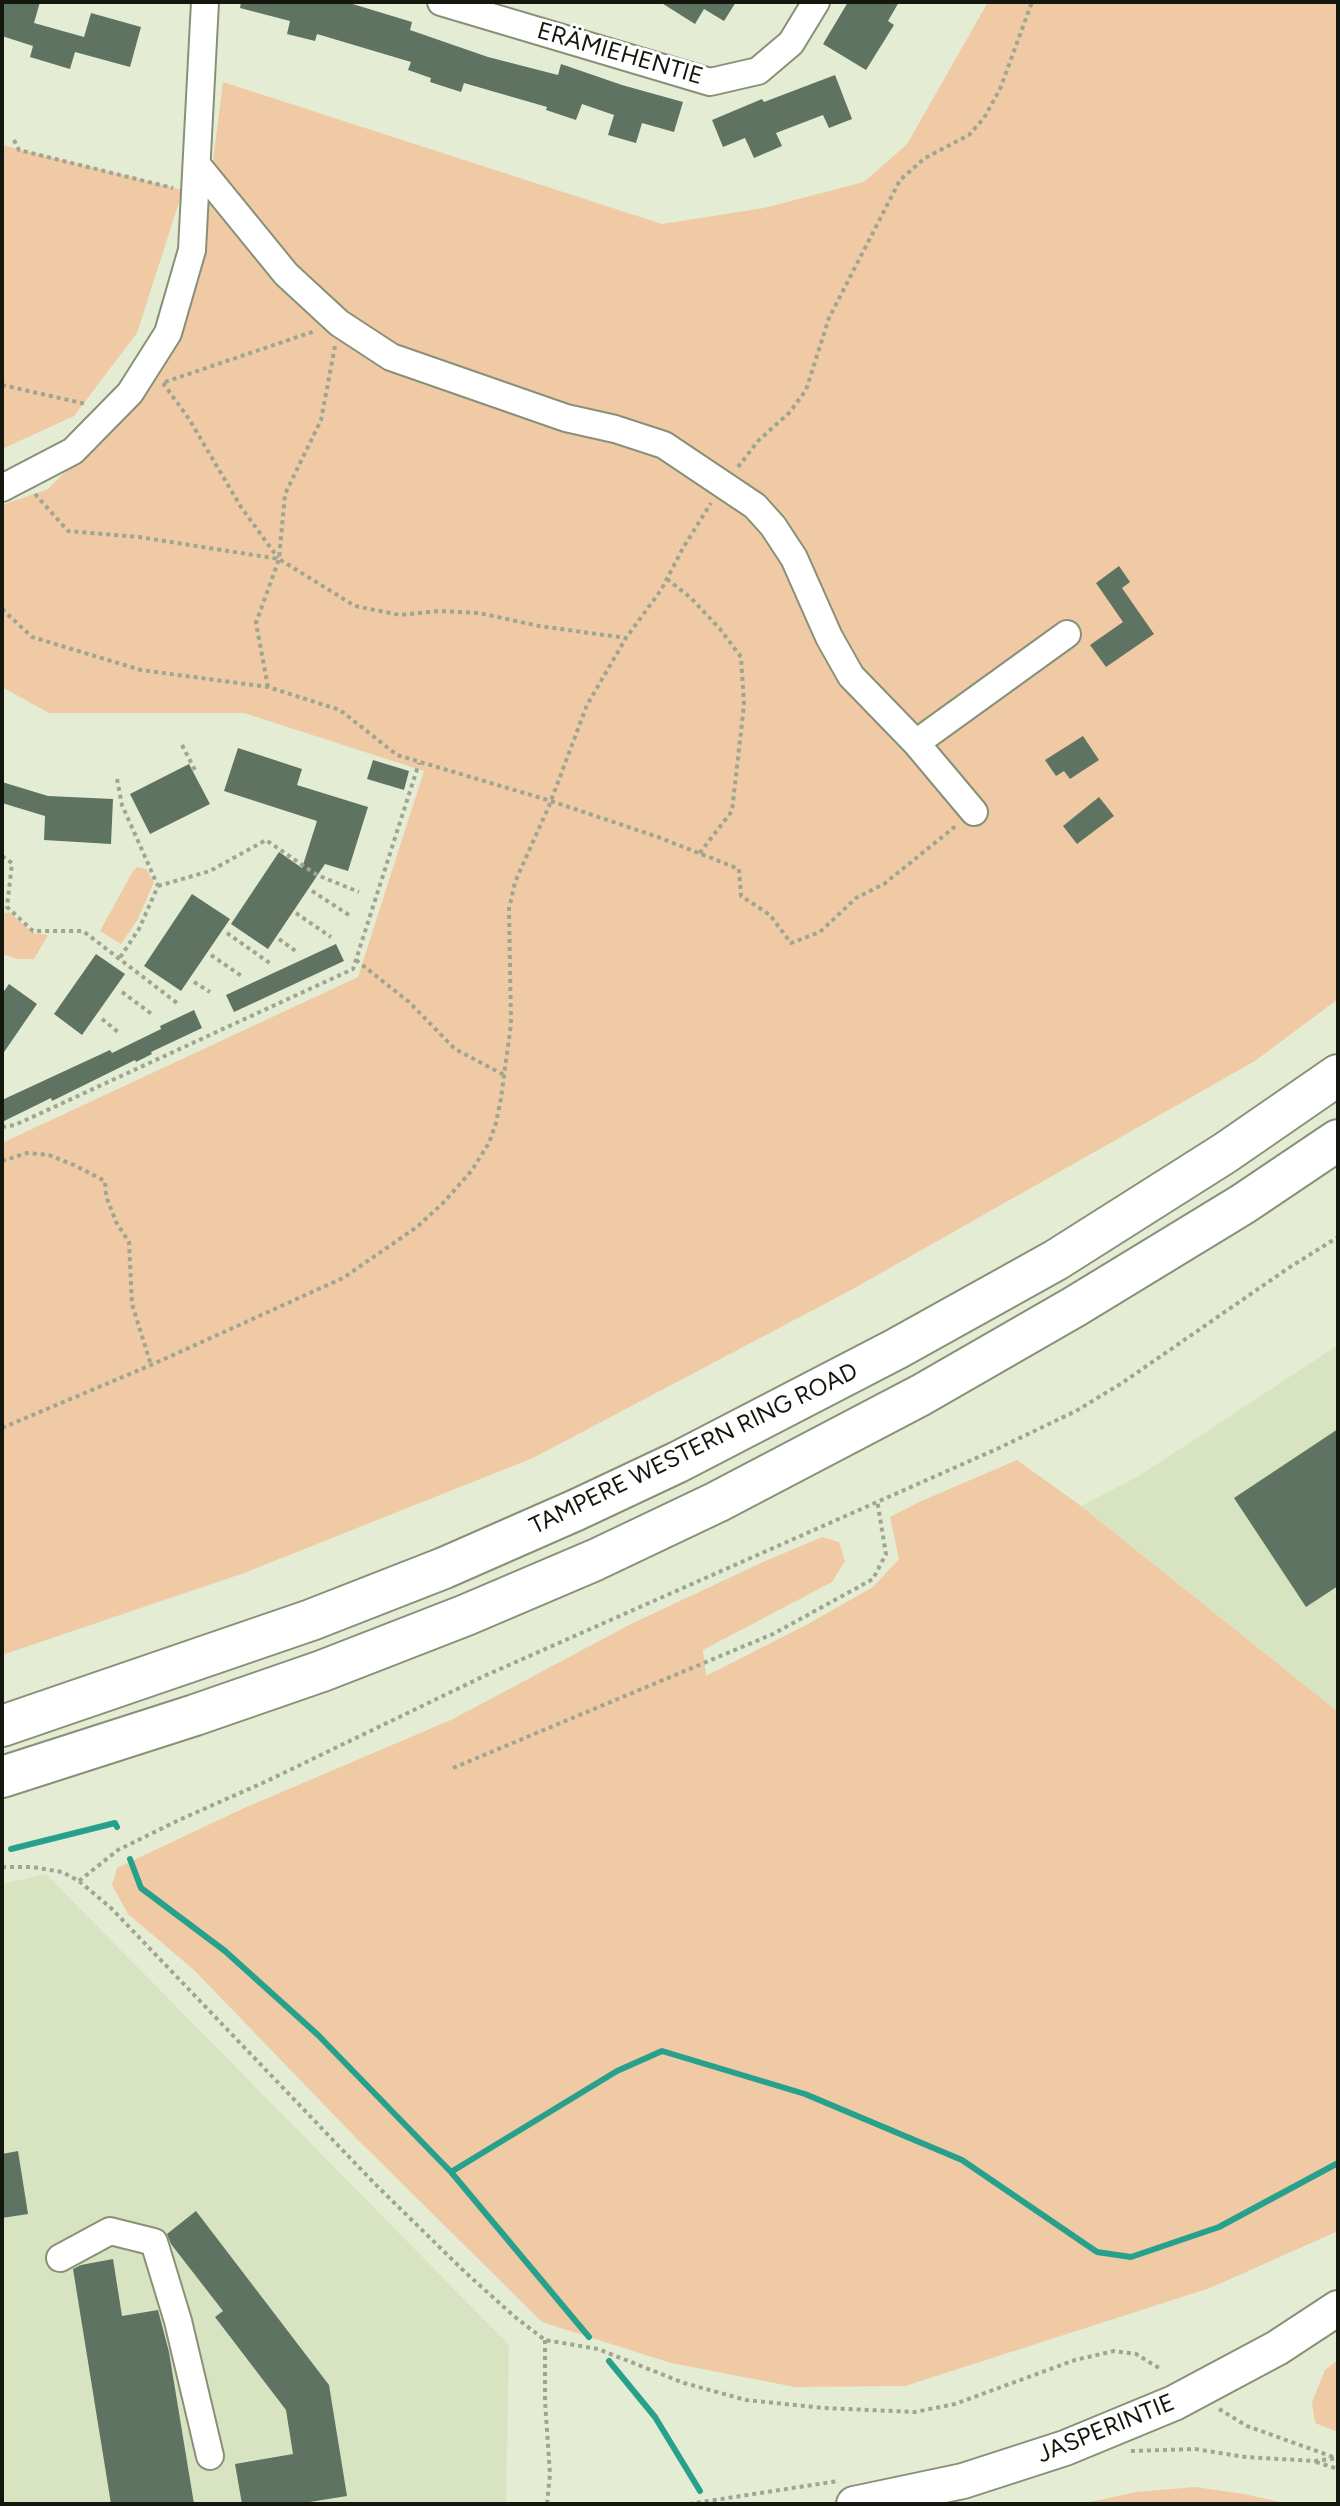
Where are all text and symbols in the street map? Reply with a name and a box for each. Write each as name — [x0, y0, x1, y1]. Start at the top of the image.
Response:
street label: ERÄMIEHENTIE — [534, 17, 706, 91]
street label: TAMPERE WESTERN RING ROAD — [525, 1357, 863, 1541]
street label: JASPERINTIE — [1033, 2388, 1179, 2470]

